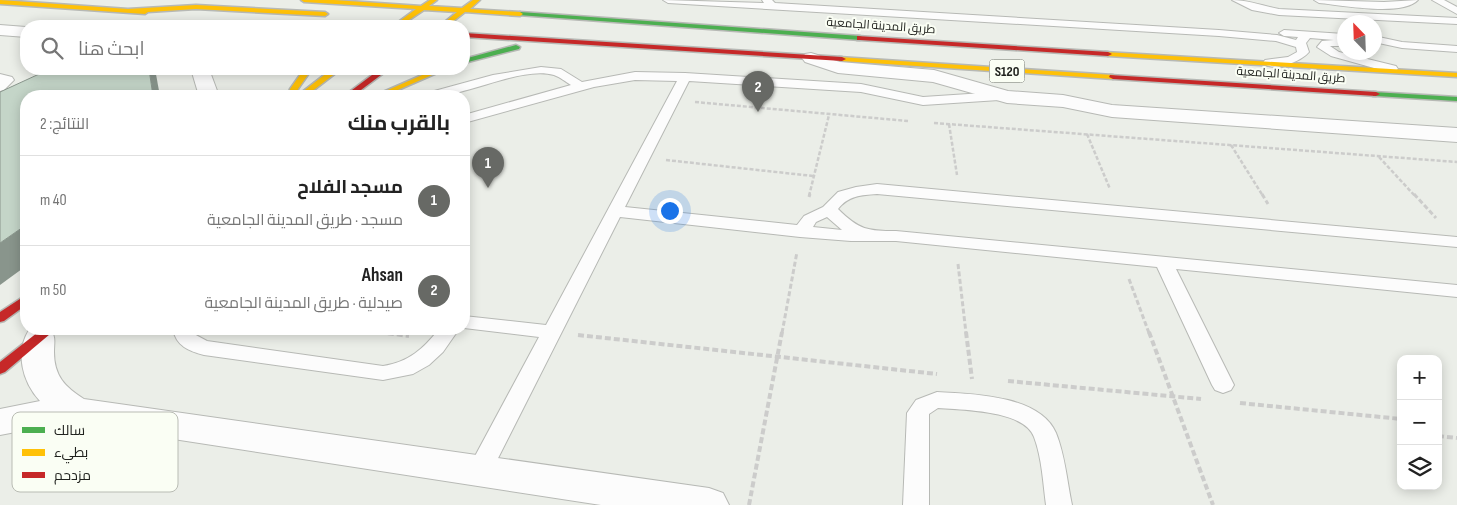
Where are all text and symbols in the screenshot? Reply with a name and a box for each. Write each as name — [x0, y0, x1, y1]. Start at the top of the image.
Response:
street label: طريق المدينة الجامعية — [826, 15, 936, 37]
north arrow — [1337, 15, 1382, 60]
search box — [20, 20, 470, 75]
icon: search — [38, 34, 66, 62]
text: ابحث هنا — [78, 38, 145, 61]
road number: S120 — [990, 59, 1024, 82]
street label: طريق المدينة الجامعية — [1236, 64, 1346, 86]
pin: 2 — [742, 71, 774, 112]
text: بالقرب منك — [348, 111, 450, 136]
text: النتائج: 2 — [40, 115, 89, 134]
pin: 1 — [472, 147, 504, 188]
text: مسجد الفلاح — [297, 176, 403, 199]
text: 40 m — [40, 191, 67, 210]
text: 1 — [431, 191, 437, 210]
your location — [657, 198, 683, 224]
text: مسجد · طريق المدينة الجامعية — [207, 211, 403, 230]
text: Ahsan — [362, 264, 403, 287]
text: 50 m — [40, 281, 66, 300]
text: 2 — [431, 281, 438, 300]
text: صيدلية · طريق المدينة الجامعية — [205, 294, 403, 313]
map controls — [1397, 355, 1442, 490]
button: + — [1397, 355, 1442, 400]
button: − — [1397, 400, 1442, 445]
legend — [12, 412, 178, 492]
text: سالك — [54, 422, 85, 439]
text: بطيء — [54, 444, 88, 464]
button: layers — [1397, 445, 1442, 490]
text: مزدحم — [54, 467, 91, 485]

